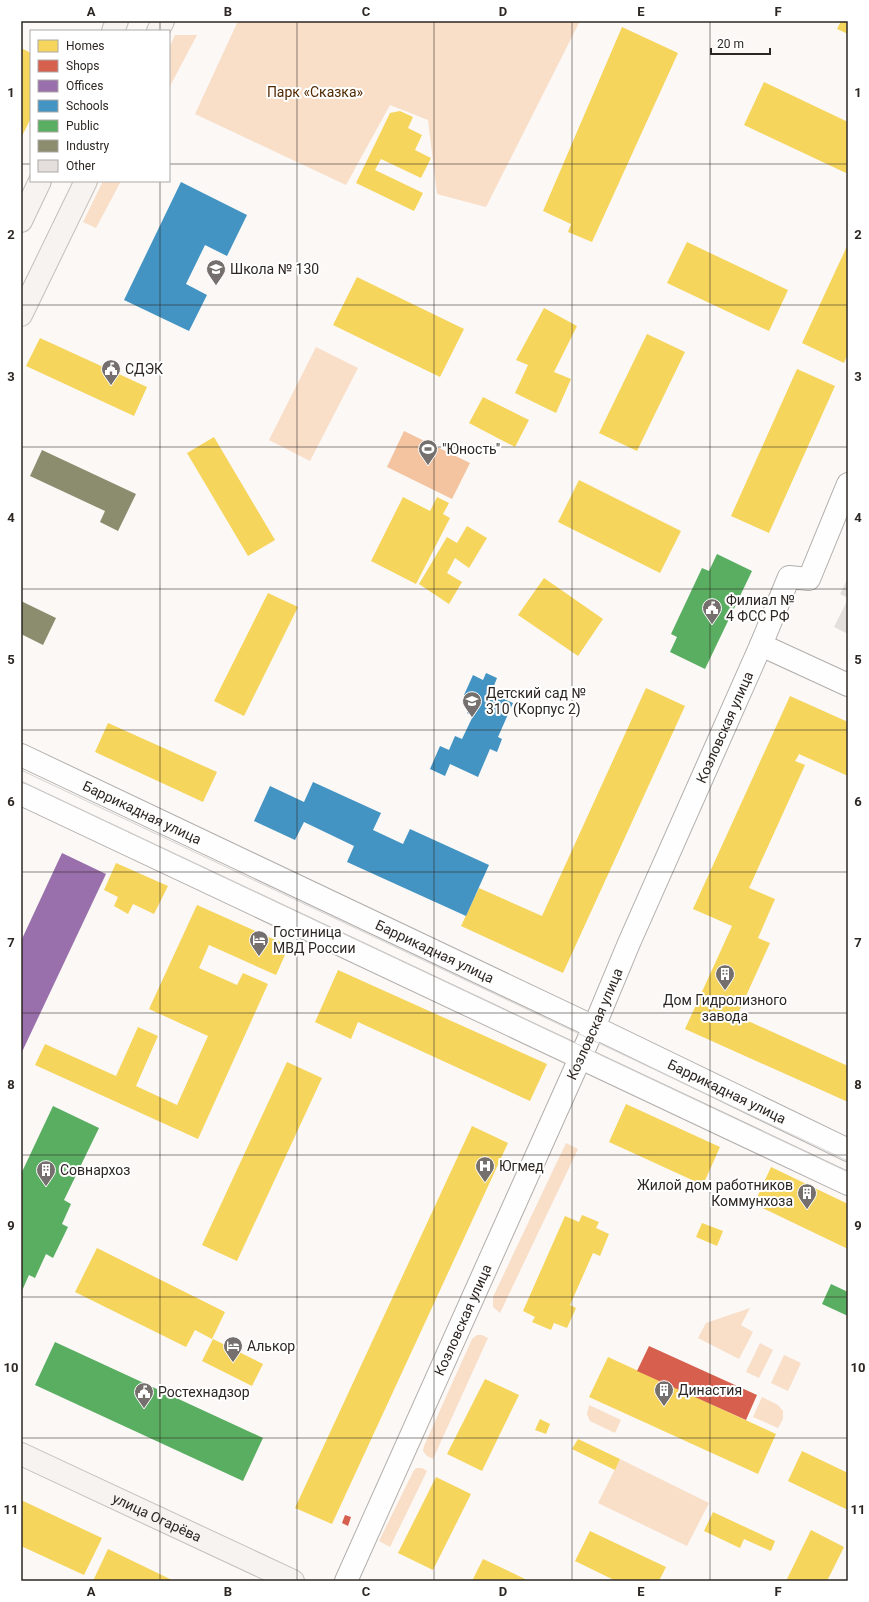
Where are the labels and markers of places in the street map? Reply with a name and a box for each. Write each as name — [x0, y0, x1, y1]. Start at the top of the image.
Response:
school or university icon: Школа № 130 — [205, 258, 227, 286]
place label: Школа № 130 — [230, 261, 319, 277]
public building icon: СДЭК — [100, 358, 122, 386]
place label: СДЭК — [125, 361, 163, 377]
sports icon: "Юность" — [417, 438, 439, 466]
place label: "Юность" — [442, 441, 500, 457]
place label: Филиал № 4 ФСС РФ — [726, 592, 795, 624]
public building icon: Филиал № 4 ФСС РФ — [701, 597, 723, 625]
place label: Детский сад № 310 (Корпус 2) — [486, 685, 586, 718]
school or university icon: Детский сад № 310 (Корпус 2) — [461, 690, 483, 718]
place label: Гостиница МВД России — [273, 924, 356, 956]
hotel icon: Гостиница МВД России — [248, 929, 270, 957]
building icon: Дом Гидролизного завода — [714, 963, 736, 991]
place label: Дом Гидролизного завода — [663, 992, 787, 1024]
hospital icon: Югмед — [474, 1155, 496, 1183]
place label: Югмед — [499, 1158, 544, 1174]
building icon: Совнархоз — [35, 1159, 57, 1187]
place label: Совнархоз — [60, 1162, 130, 1178]
place label: Жилой дом работников Коммунхоза — [637, 1177, 793, 1209]
building icon: Жилой дом работников Коммунхоза — [796, 1182, 818, 1210]
hotel icon: Алькор — [222, 1335, 244, 1363]
place label: Алькор — [247, 1338, 295, 1354]
building icon: Династия — [653, 1379, 675, 1407]
public building icon: Ростехнадзор — [133, 1381, 155, 1409]
place label: Династия — [678, 1382, 742, 1398]
place label: Ростехнадзор — [158, 1384, 250, 1400]

